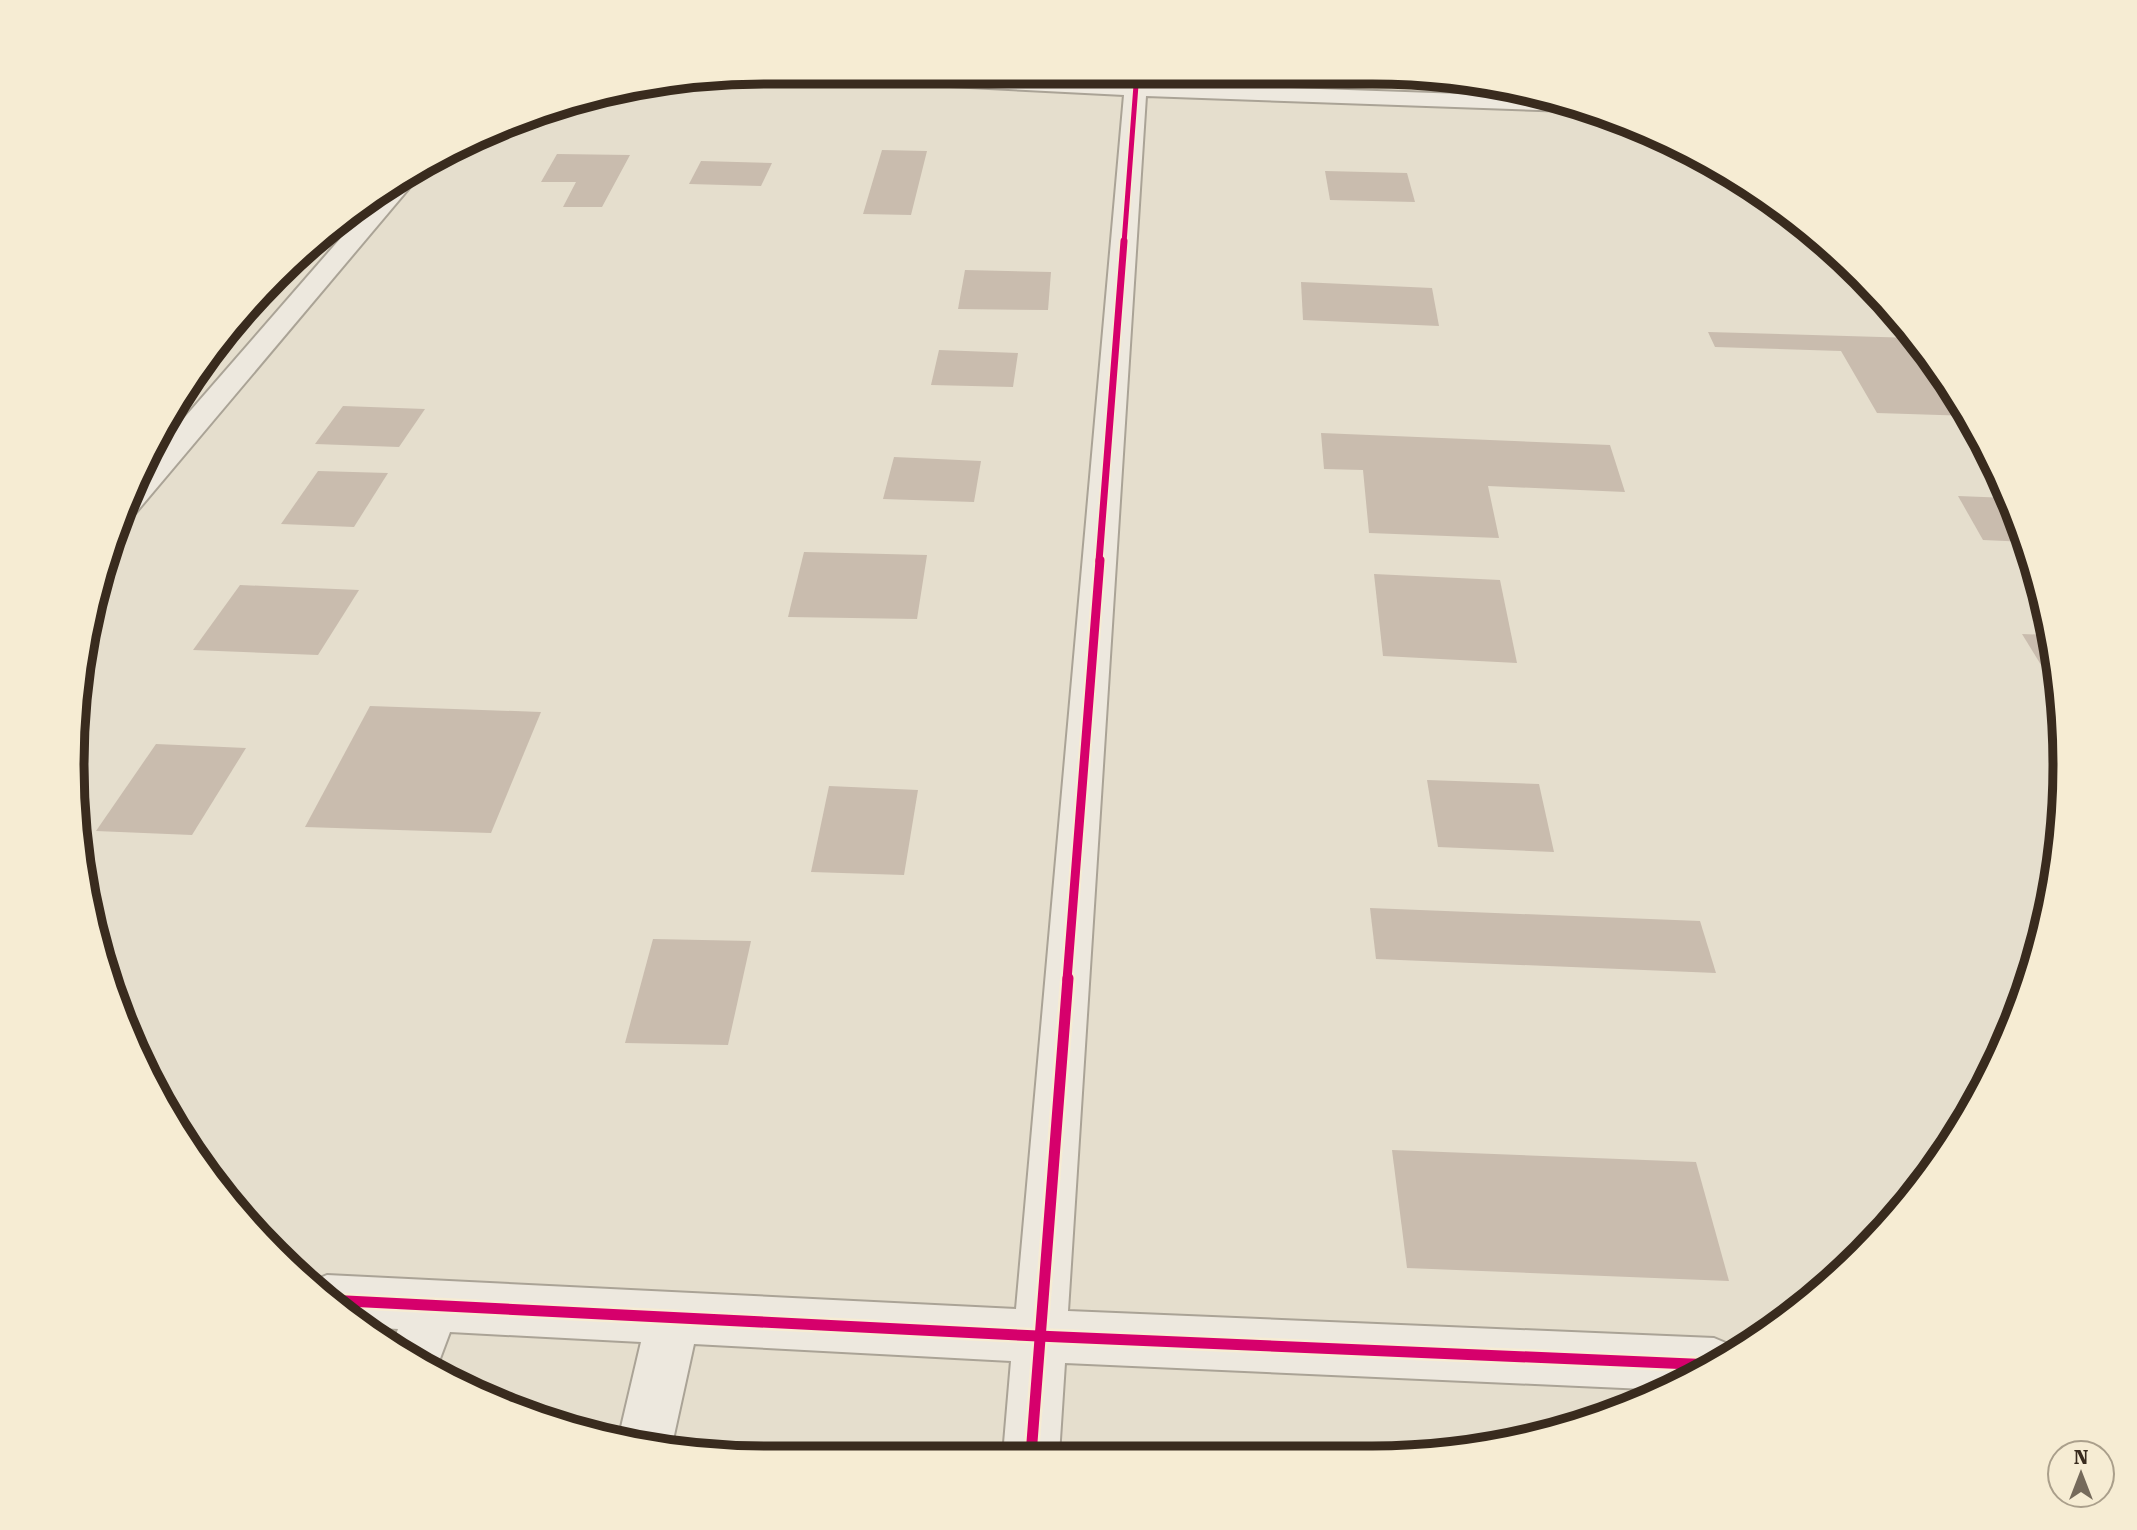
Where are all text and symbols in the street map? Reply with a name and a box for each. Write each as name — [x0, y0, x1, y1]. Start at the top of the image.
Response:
north arrow — [2046, 1439, 2116, 1509]
text: N — [2074, 1446, 2089, 1469]

